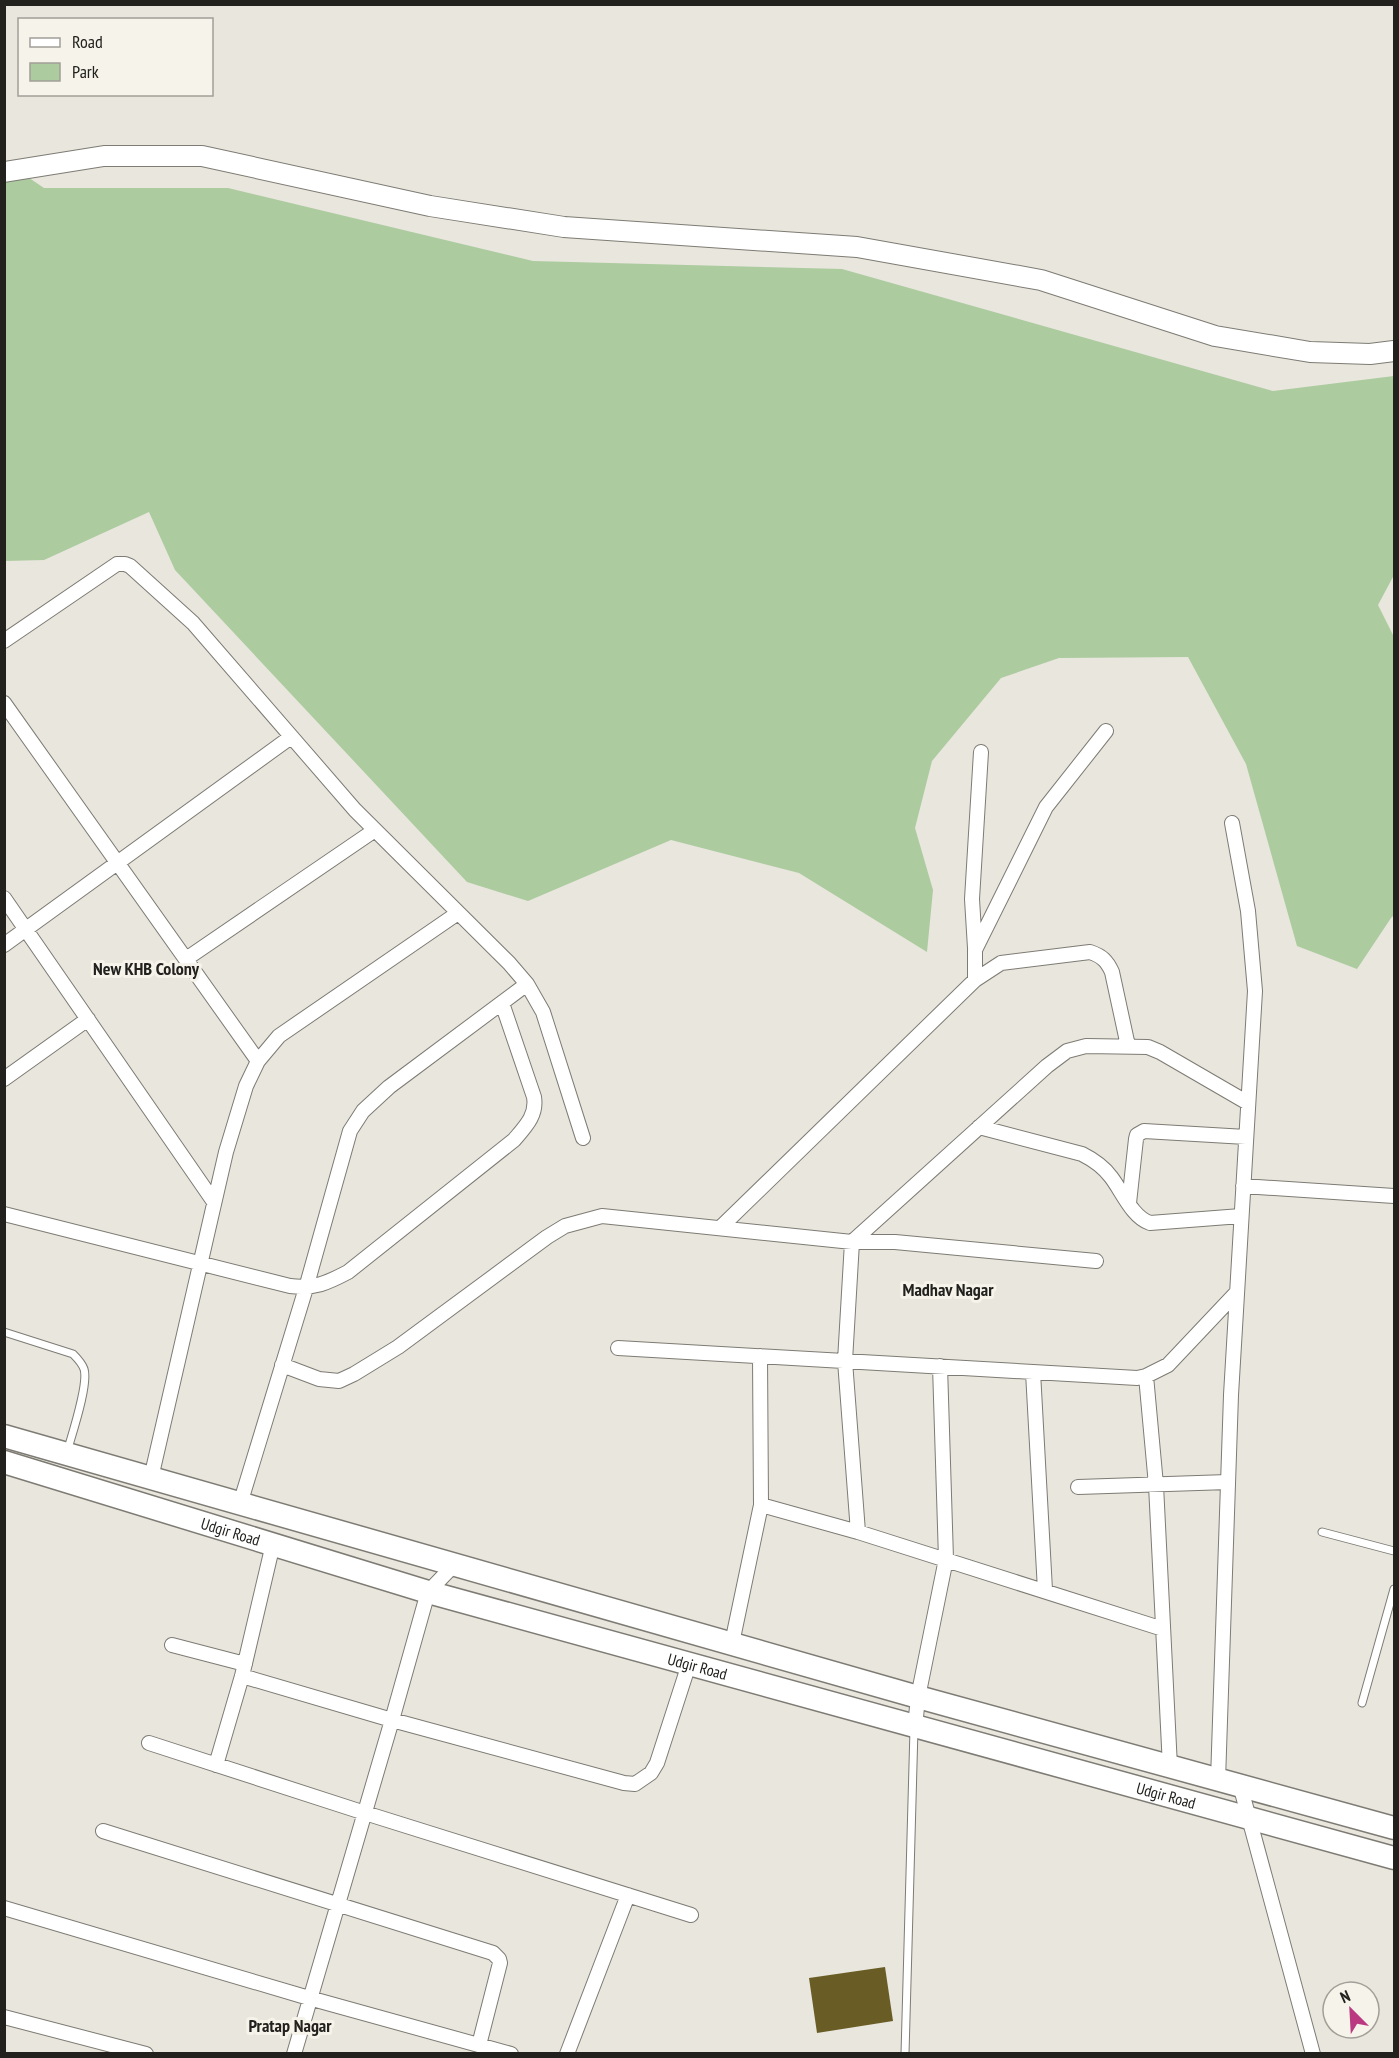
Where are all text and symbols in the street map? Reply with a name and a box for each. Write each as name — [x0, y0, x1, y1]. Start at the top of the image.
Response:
legend — [18, 18, 213, 96]
text: Road — [72, 30, 103, 53]
text: Park — [72, 60, 99, 83]
district label: New KHB Colony — [93, 957, 200, 980]
district label: Madhav Nagar — [902, 1278, 994, 1301]
street label: Udgir Road — [199, 1513, 263, 1550]
street label: Udgir Road — [666, 1648, 730, 1684]
street label: Udgir Road — [1134, 1778, 1198, 1813]
north arrow — [1321, 1980, 1381, 2040]
text: N — [1337, 1985, 1353, 2007]
district label: Pratap Nagar — [248, 2014, 332, 2037]

